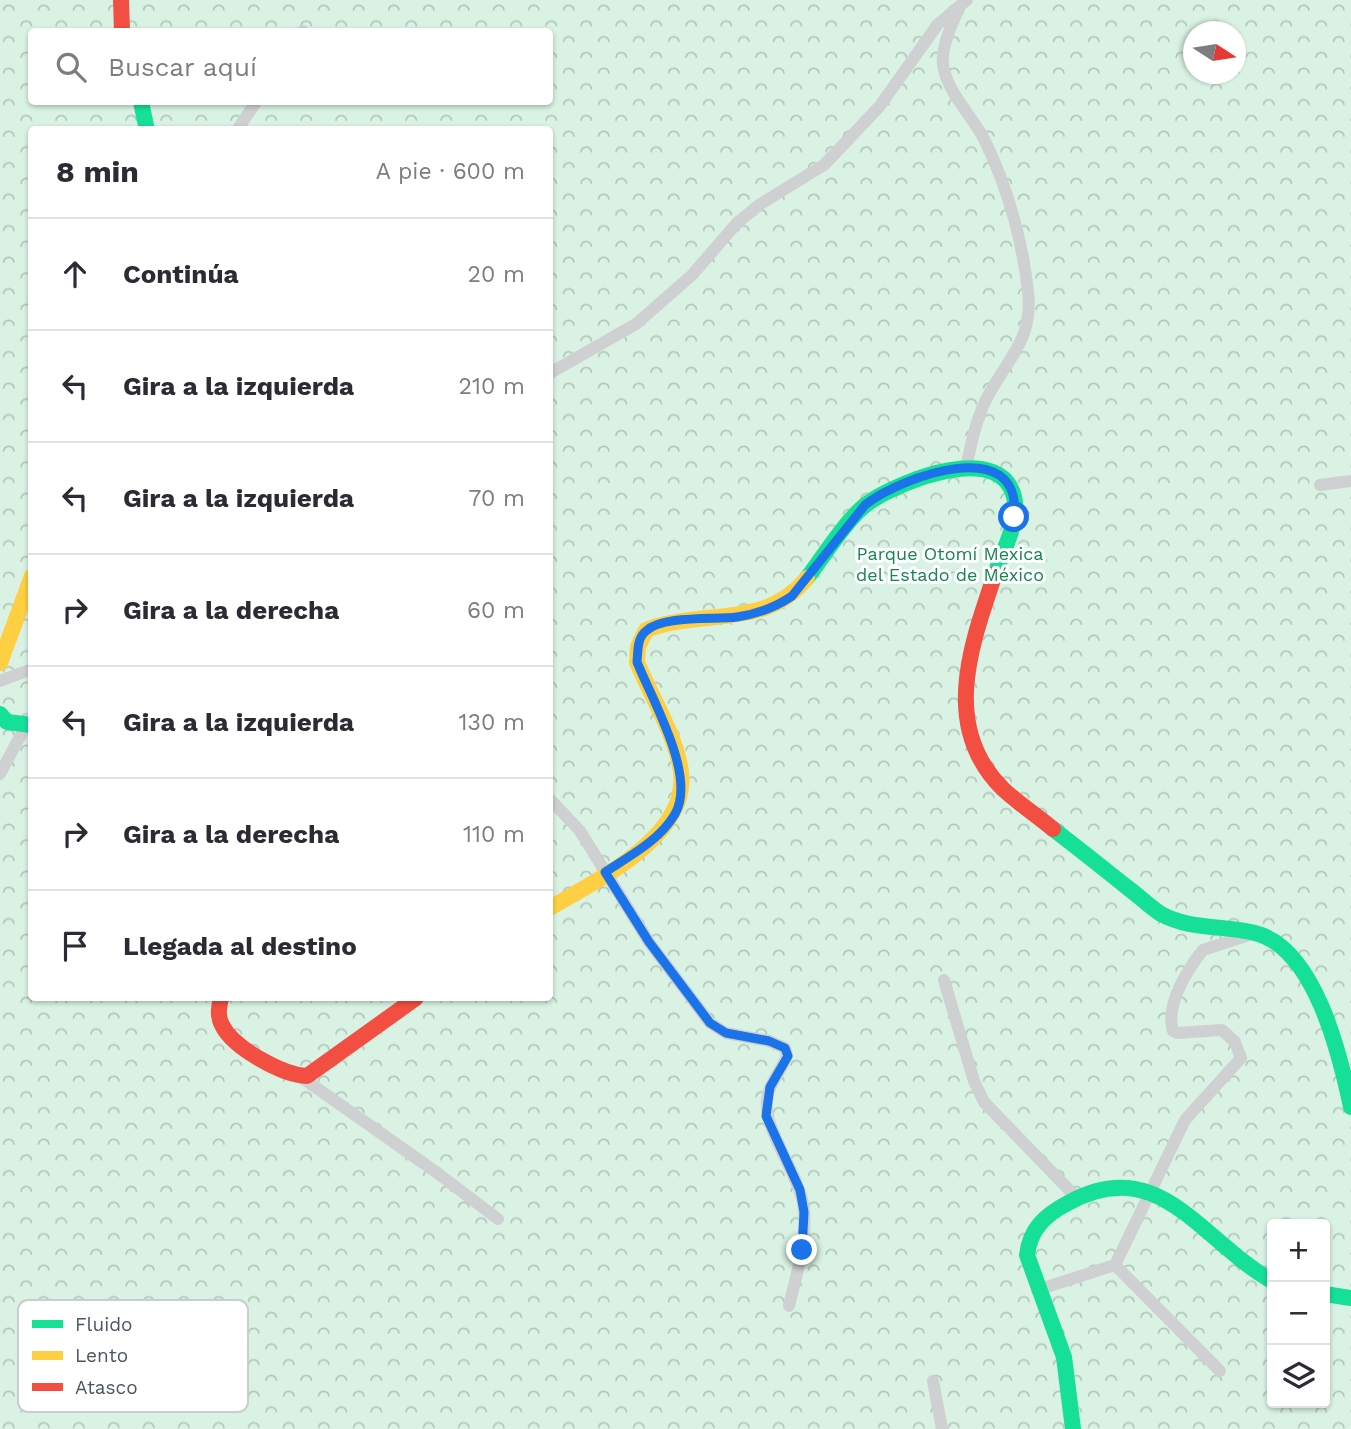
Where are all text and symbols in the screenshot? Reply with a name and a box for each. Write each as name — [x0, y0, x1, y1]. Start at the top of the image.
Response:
north arrow — [1183, 21, 1246, 84]
search box — [28, 28, 553, 105]
icon: search — [52, 48, 90, 86]
text: Buscar aquí — [108, 52, 257, 82]
text: 8 min — [56, 154, 139, 189]
text: A pie · 600 m — [376, 158, 525, 185]
icon: ahead — [56, 255, 94, 293]
text: Continúa — [123, 259, 239, 289]
text: 20 m — [468, 261, 525, 288]
icon: left — [56, 367, 94, 405]
text: Gira a la izquierda — [123, 371, 354, 401]
text: 210 m — [459, 373, 525, 400]
icon: left — [56, 479, 94, 517]
text: Gira a la izquierda — [123, 483, 354, 513]
text: 70 m — [468, 485, 525, 512]
route start — [998, 501, 1029, 532]
park label: Parque Otomí Mexica del Estado de México — [856, 543, 1044, 585]
icon: right — [56, 591, 94, 629]
text: Gira a la derecha — [123, 595, 339, 625]
text: 60 m — [467, 597, 525, 624]
icon: left — [56, 703, 94, 741]
text: Gira a la izquierda — [123, 707, 354, 737]
text: 130 m — [459, 709, 525, 736]
icon: right — [56, 815, 94, 853]
text: Gira a la derecha — [123, 819, 339, 849]
text: 110 m — [463, 821, 525, 848]
icon: arrive — [56, 927, 94, 965]
text: Llegada al destino — [123, 931, 357, 961]
map controls — [1267, 1219, 1330, 1408]
button: + — [1267, 1219, 1330, 1282]
route end — [786, 1234, 817, 1265]
button: − — [1267, 1282, 1330, 1345]
legend — [18, 1300, 248, 1412]
text: Fluido — [75, 1313, 133, 1336]
text: Lento — [75, 1344, 128, 1367]
button: layers — [1267, 1345, 1330, 1408]
text: Atasco — [75, 1376, 138, 1399]

